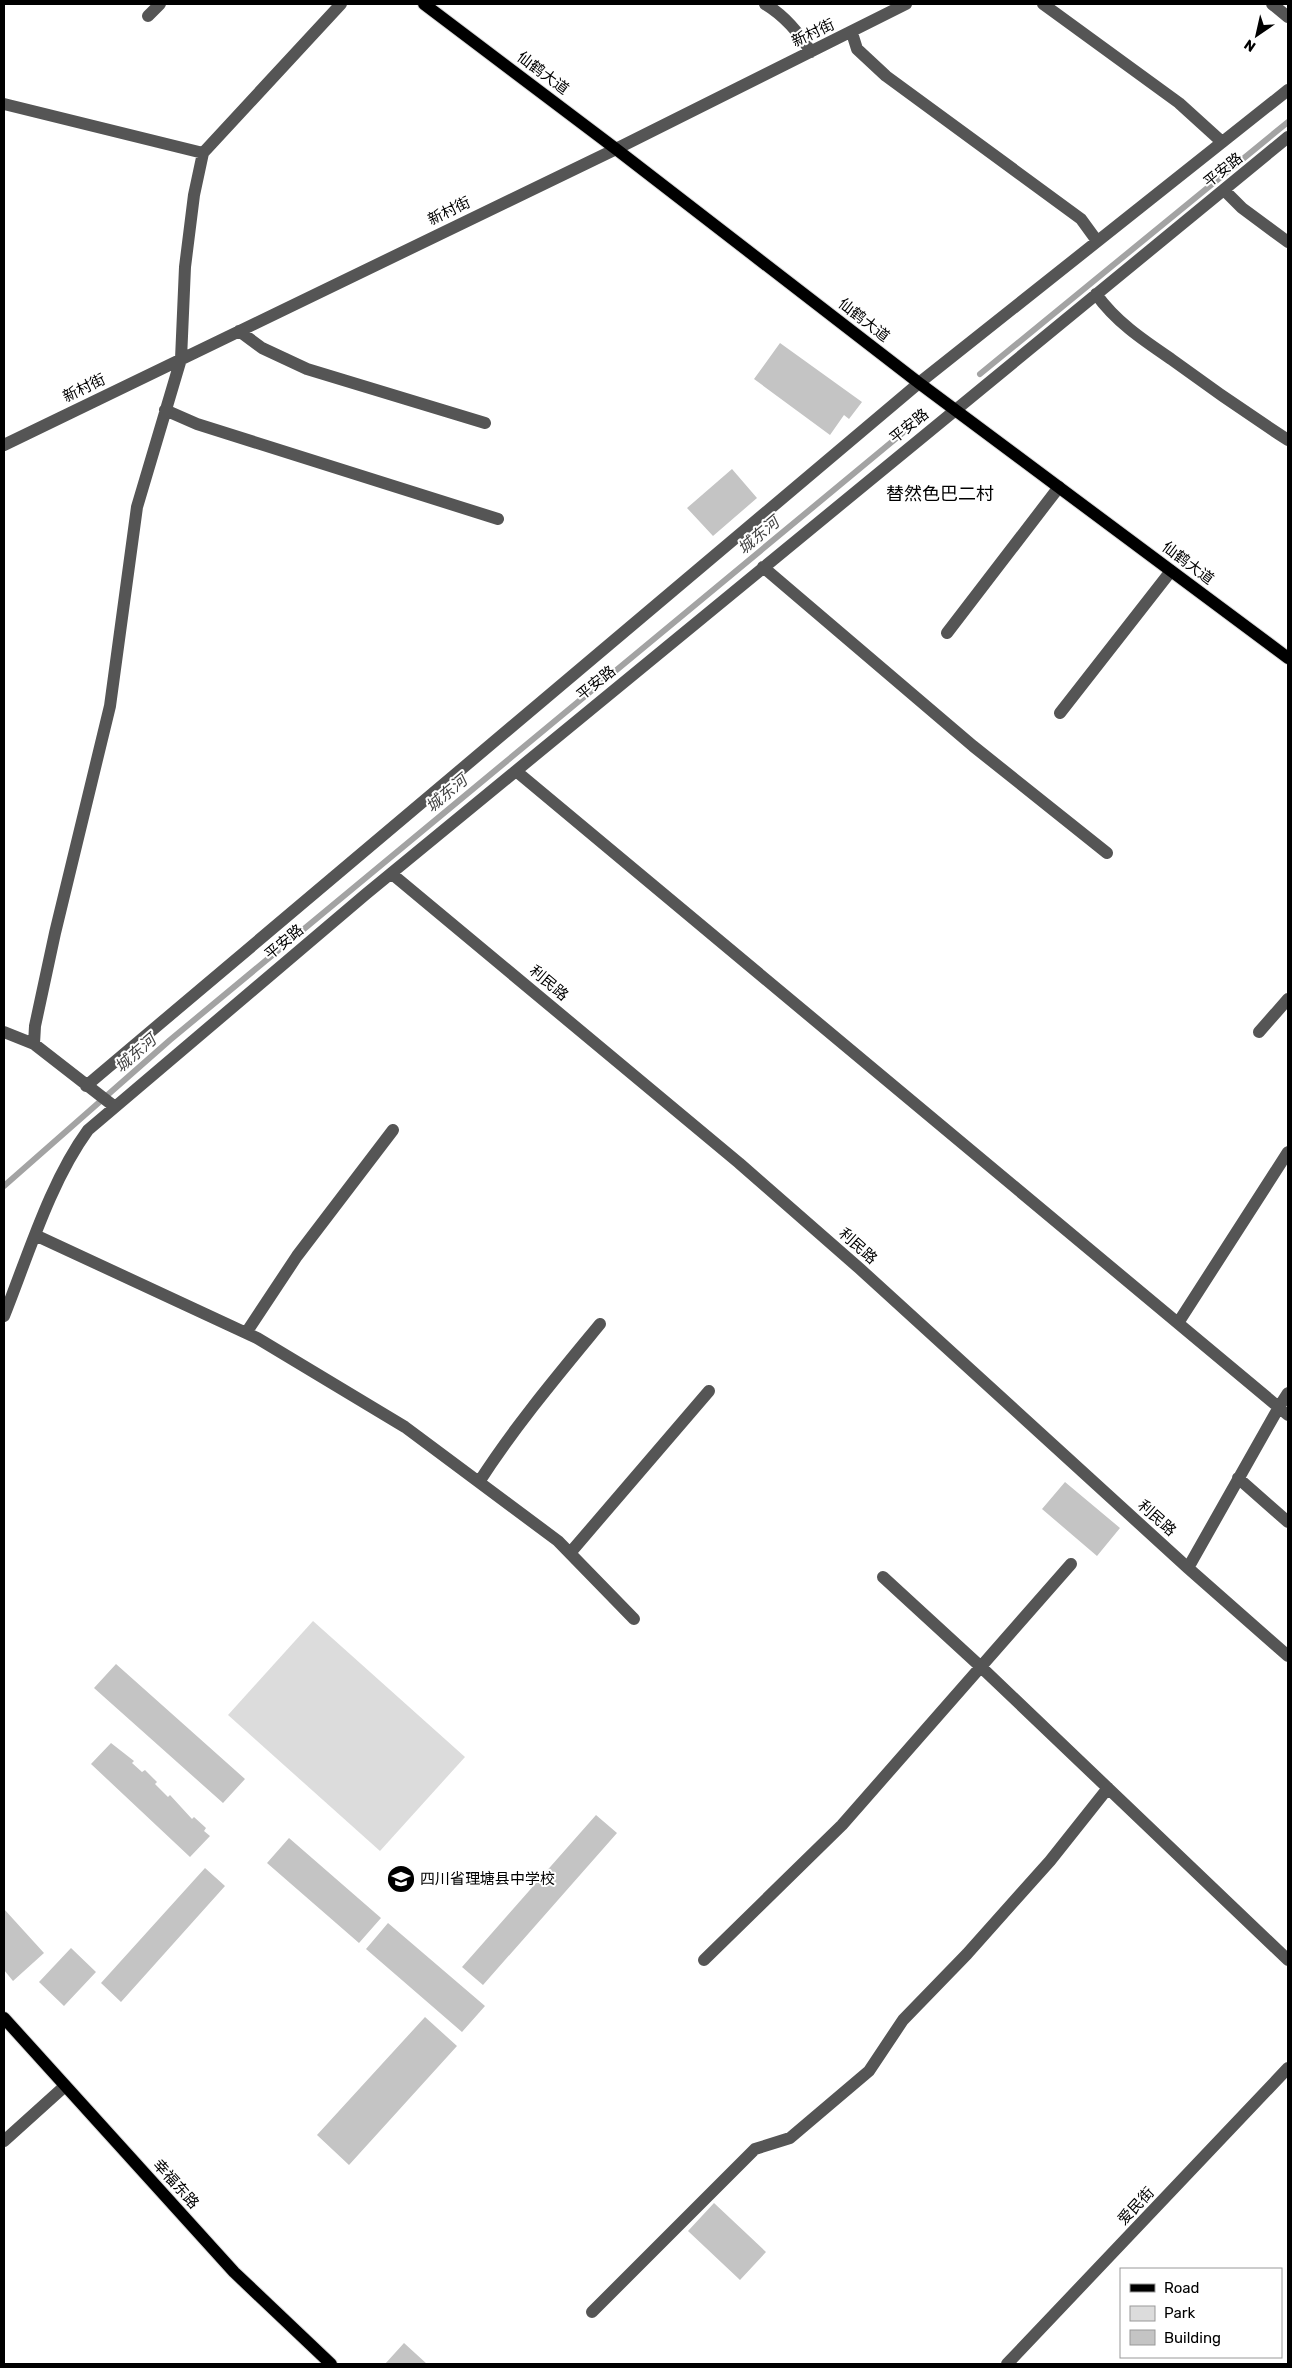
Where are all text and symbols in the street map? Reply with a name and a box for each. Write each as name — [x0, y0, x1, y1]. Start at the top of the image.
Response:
north arrow — [1232, 10, 1282, 60]
street label: 新村街 — [789, 15, 837, 51]
text: N — [1241, 35, 1259, 55]
street label: 仙鹤大道 — [514, 48, 572, 98]
street label: 平安路 — [1200, 149, 1246, 191]
street label: 新村街 — [425, 193, 473, 229]
street label: 仙鹤大道 — [835, 294, 893, 346]
street label: 新村街 — [60, 370, 108, 406]
street label: 平安路 — [886, 405, 932, 447]
district label: 替然色巴二村 — [886, 483, 994, 505]
water label: 城东河 — [734, 511, 785, 558]
street label: 仙鹤大道 — [1159, 538, 1217, 588]
street label: 平安路 — [573, 662, 619, 704]
water label: 城东河 — [422, 769, 473, 816]
street label: 平安路 — [261, 921, 307, 963]
street label: 利民路 — [526, 962, 572, 1004]
water label: 城东河 — [111, 1028, 162, 1076]
street label: 利民路 — [835, 1224, 881, 1268]
street label: 利民路 — [1134, 1496, 1180, 1540]
school or university icon: 四川省理塘县中学校 — [386, 1864, 416, 1894]
place label: 四川省理塘县中学校 — [420, 1870, 555, 1888]
street label: 幸福东路 — [149, 2156, 203, 2212]
street label: 爱民街 — [1114, 2183, 1158, 2229]
legend — [1120, 2268, 1282, 2358]
text: Road — [1164, 2279, 1200, 2297]
text: Park — [1164, 2304, 1195, 2322]
text: Building — [1164, 2329, 1221, 2347]

